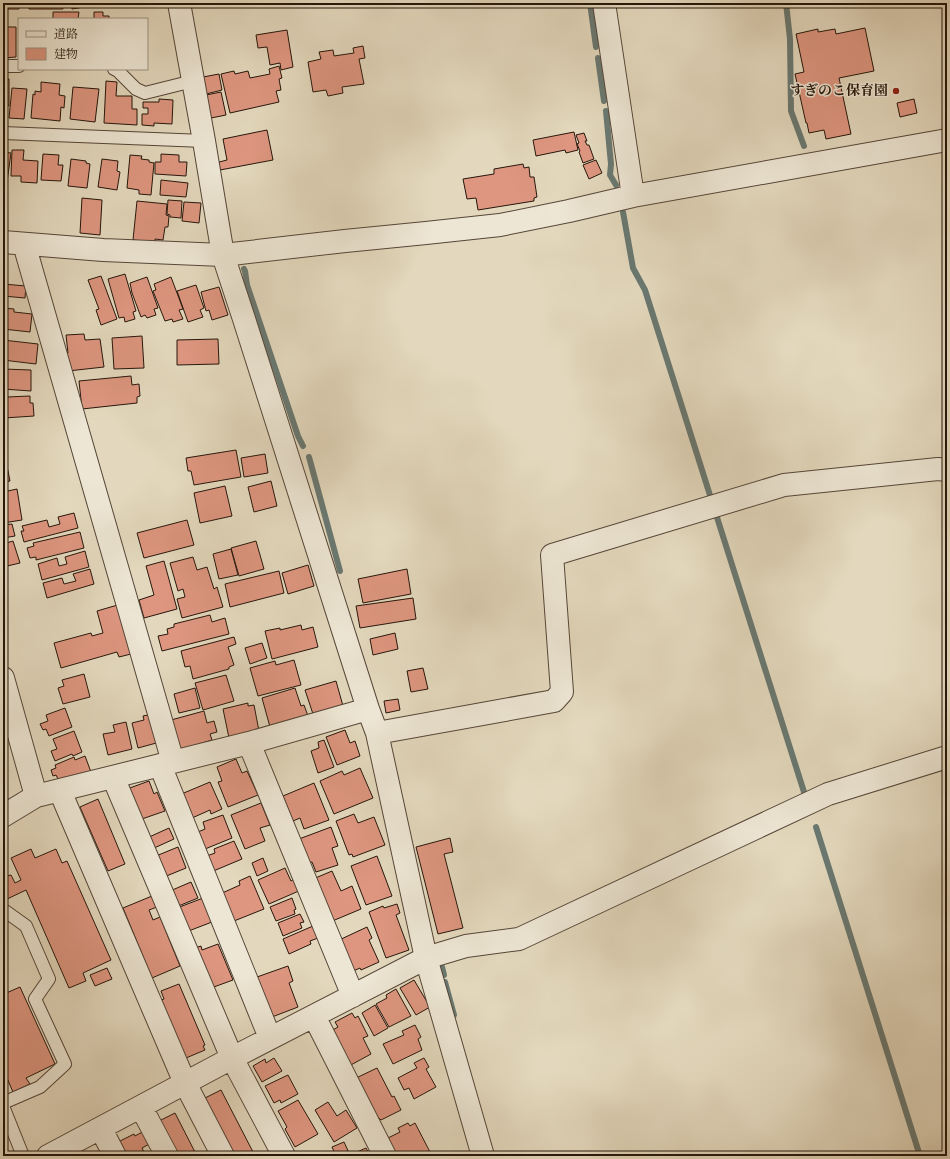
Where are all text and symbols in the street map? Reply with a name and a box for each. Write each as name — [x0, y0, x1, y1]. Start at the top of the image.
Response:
legend — [18, 18, 148, 70]
text: 道路 — [54, 27, 78, 41]
text: 建物 — [54, 47, 78, 61]
place label: すぎのこ保育園 — [790, 83, 888, 98]
marker: すぎのこ保育園 — [891, 86, 901, 96]

